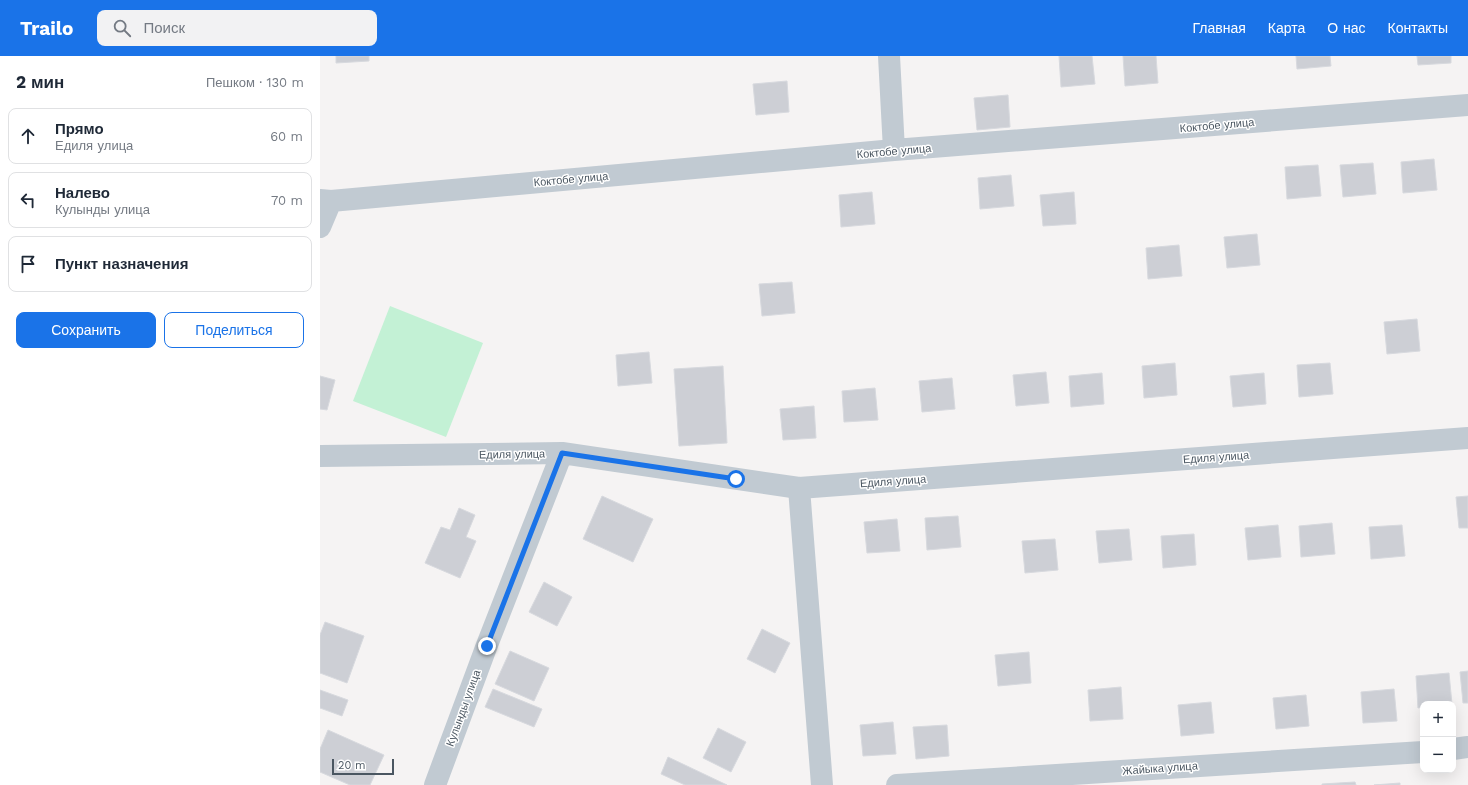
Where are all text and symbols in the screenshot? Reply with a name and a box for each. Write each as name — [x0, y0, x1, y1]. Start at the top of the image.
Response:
search box — [97, 10, 377, 46]
text: Trailo — [20, 17, 73, 40]
icon: search — [111, 17, 133, 39]
text: Поиск — [143, 19, 185, 37]
text: Главная — [1193, 20, 1246, 36]
text: Карта — [1268, 20, 1305, 36]
text: О нас — [1327, 20, 1366, 36]
text: Контакты — [1388, 20, 1448, 36]
text: 2 мин — [16, 72, 64, 92]
text: Пешком · 130 m — [206, 75, 304, 90]
street label: Коктобе улица — [1179, 116, 1256, 135]
text: Прямо — [55, 120, 104, 138]
icon: ahead — [17, 125, 39, 147]
text: 60 m — [270, 129, 303, 144]
text: Едиля улица — [55, 138, 133, 153]
street label: Коктобе улица — [856, 142, 933, 161]
street label: Коктобе улица — [533, 170, 610, 189]
text: Налево — [55, 184, 110, 202]
icon: left — [17, 189, 39, 211]
text: 70 m — [271, 193, 303, 208]
text: Кулынды улица — [55, 202, 150, 217]
icon: arrive — [17, 253, 39, 275]
text: Пункт назначения — [55, 255, 188, 273]
button: Сохранить — [16, 312, 156, 348]
button: Поделиться — [164, 312, 304, 348]
street label: Едиля улица — [479, 447, 546, 462]
street label: Едиля улица — [1183, 449, 1250, 466]
route start — [727, 470, 745, 488]
street label: Едиля улица — [860, 473, 927, 490]
route end — [478, 637, 496, 655]
street label: Кулынды улица — [444, 667, 484, 748]
map controls — [1420, 701, 1456, 773]
button: + — [1420, 701, 1456, 737]
button: − — [1420, 737, 1456, 773]
scale bar — [332, 757, 394, 776]
text: 20 m — [338, 759, 366, 772]
street label: Жайыка улица — [1122, 759, 1199, 778]

